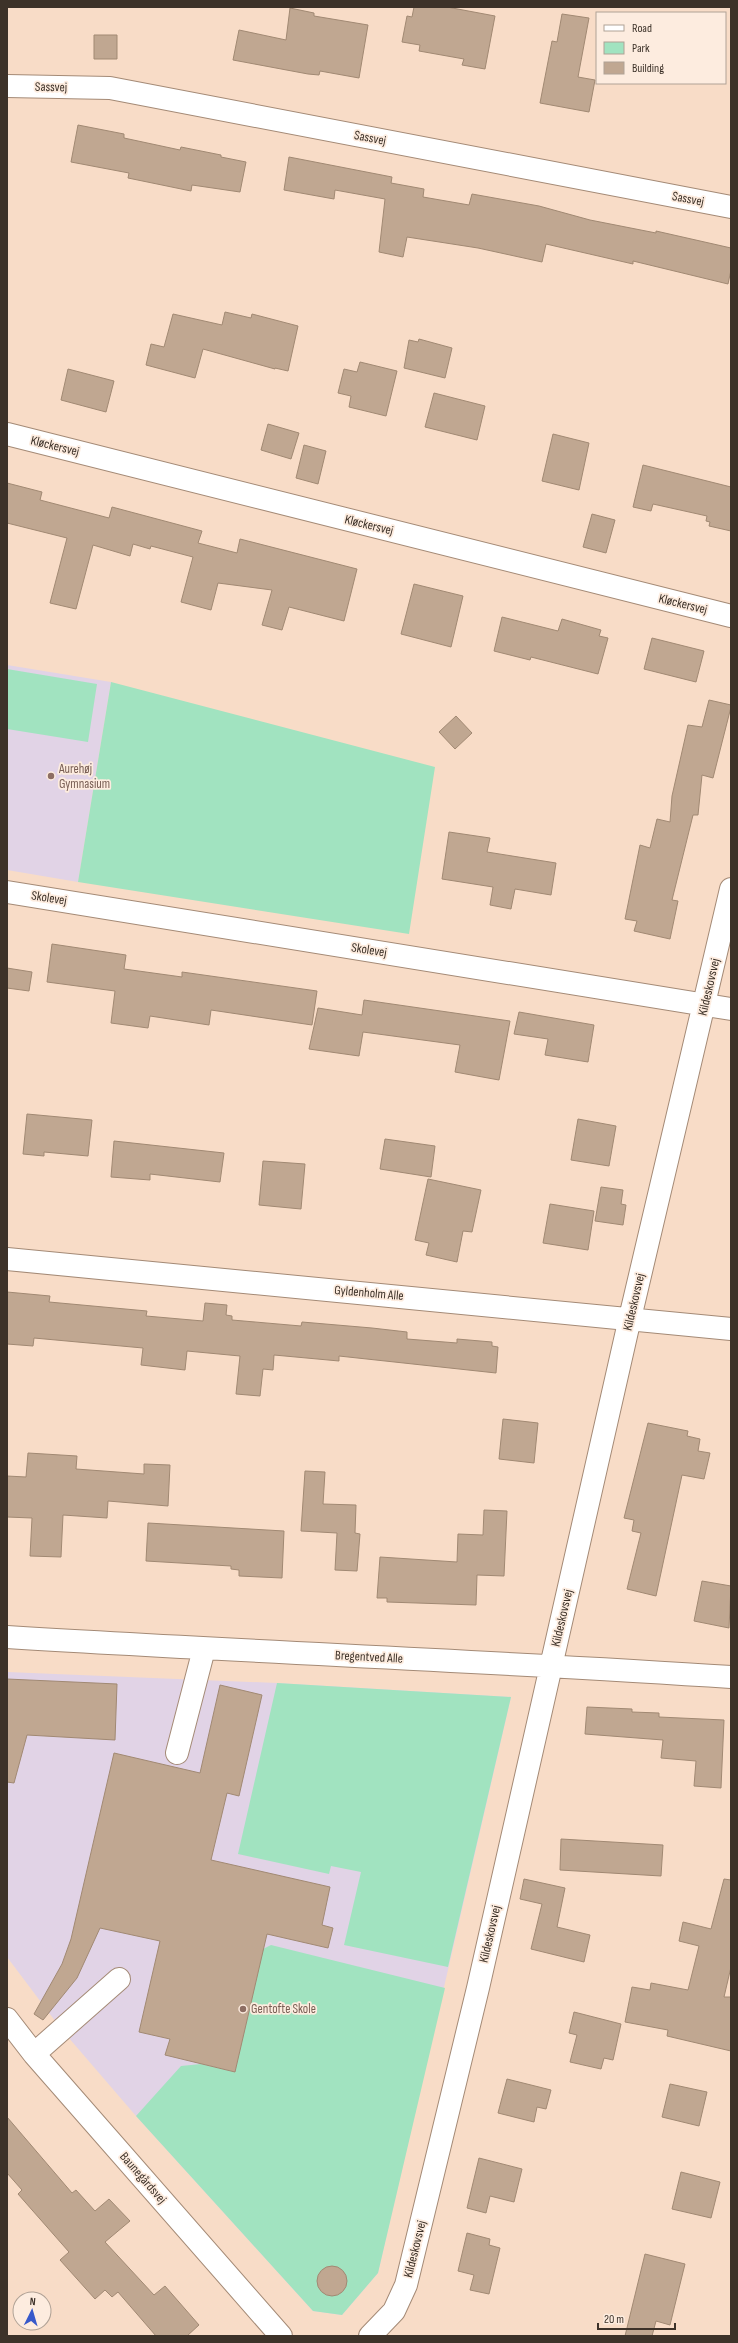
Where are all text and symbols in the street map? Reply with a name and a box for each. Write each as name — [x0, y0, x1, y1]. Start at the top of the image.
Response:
legend — [596, 12, 726, 84]
text: Road — [632, 21, 652, 36]
text: Park — [632, 41, 650, 56]
text: Building — [632, 61, 664, 76]
street label: Sassvej — [35, 79, 67, 95]
street label: Sassvej — [353, 127, 387, 149]
street label: Sassvej — [671, 188, 705, 210]
street label: Kløckersvej — [29, 432, 81, 460]
street label: Kløckersvej — [343, 511, 395, 539]
street label: Kløckersvej — [657, 590, 709, 618]
place label: Aurehøj Gymnasium — [58, 761, 110, 792]
marker: Aurehøj Gymnasium — [46, 771, 56, 781]
street label: Skolevej — [30, 887, 68, 909]
street label: Skolevej — [350, 939, 388, 961]
street label: Kildeskovsvej — [695, 957, 723, 1017]
street label: Kildeskovsvej — [620, 1272, 648, 1332]
street label: Gyldenholm Alle — [334, 1282, 404, 1304]
street label: Kildeskovsvej — [548, 1588, 576, 1648]
street label: Bregentved Alle — [335, 1647, 403, 1667]
street label: Kildeskovsvej — [476, 1904, 504, 1964]
place label: Gentofte Skole — [251, 2001, 316, 2017]
marker: Gentofte Skole — [238, 2004, 248, 2014]
street label: Baunegårdsvej — [116, 2149, 170, 2207]
street label: Kildeskovsvej — [400, 2219, 430, 2279]
north arrow — [12, 2291, 52, 2331]
text: N — [29, 2295, 36, 2308]
scale bar — [598, 2305, 675, 2331]
text: 20 m — [604, 2312, 624, 2327]

